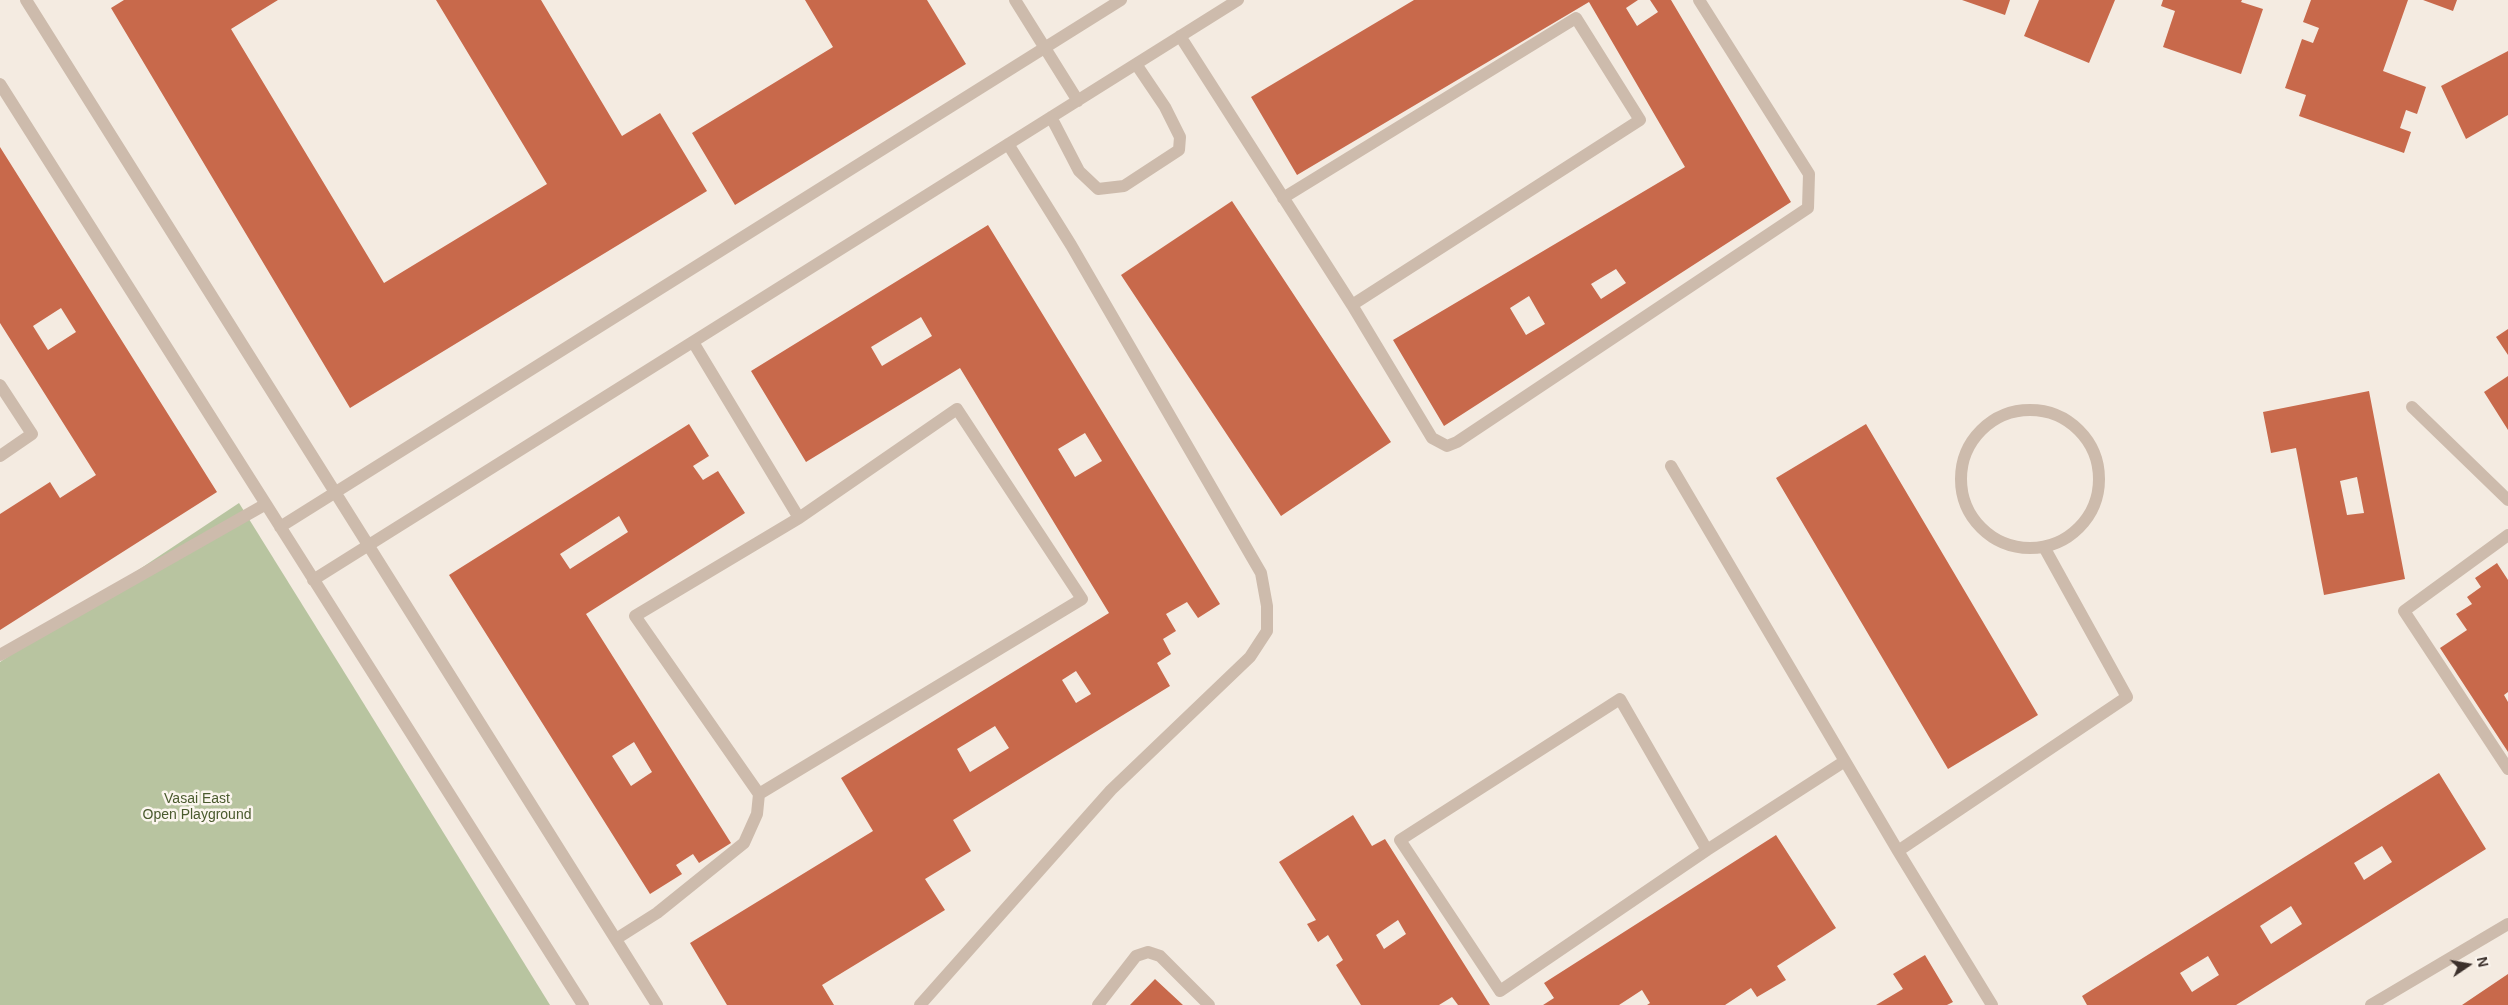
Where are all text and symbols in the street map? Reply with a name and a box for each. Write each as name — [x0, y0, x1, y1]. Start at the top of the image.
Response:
park label: Vasai East Open Playground — [143, 791, 251, 824]
north arrow — [2443, 940, 2493, 990]
text: N — [2474, 955, 2492, 968]

